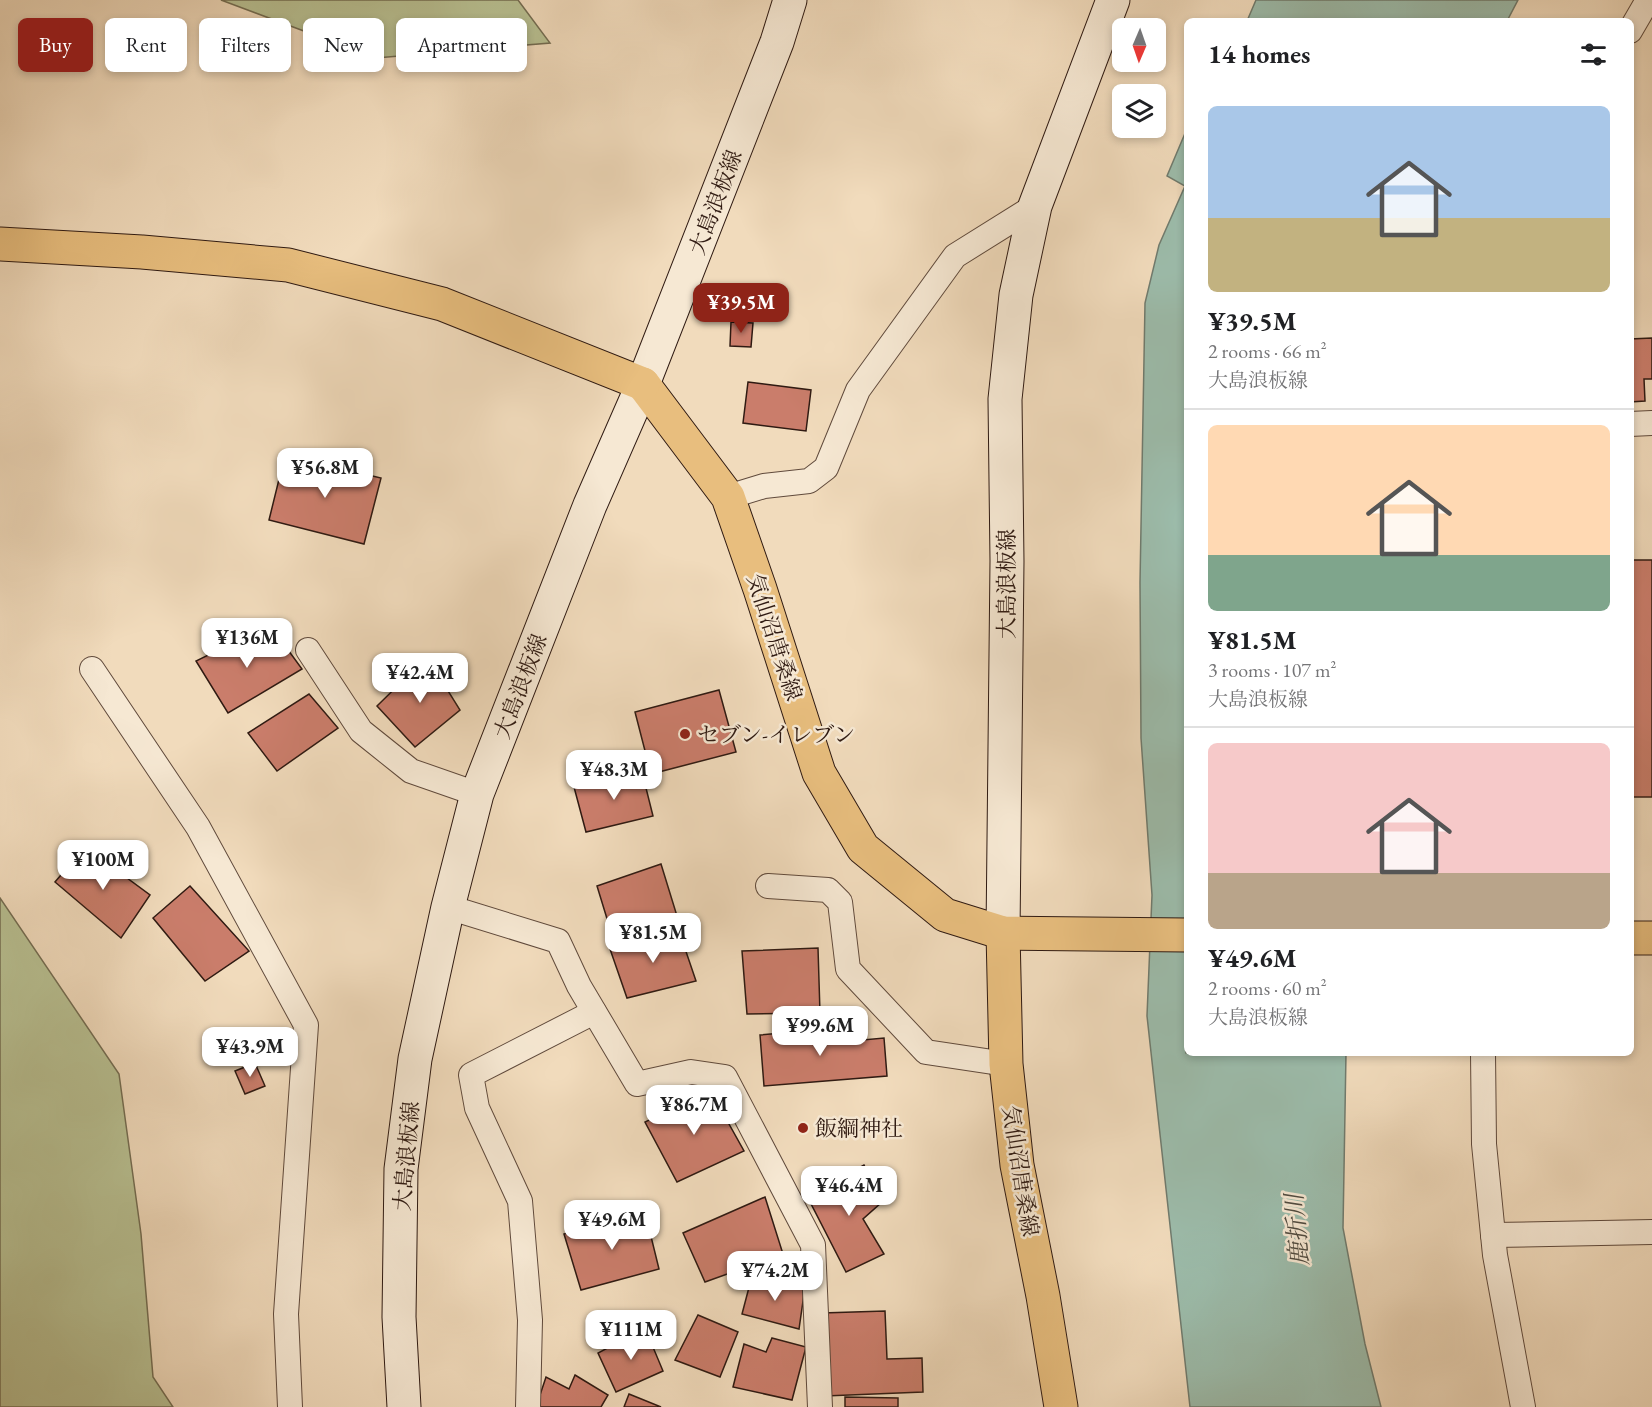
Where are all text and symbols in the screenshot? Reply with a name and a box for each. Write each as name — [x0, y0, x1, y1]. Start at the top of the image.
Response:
chip: Buy — [18, 18, 93, 72]
chip: Rent — [105, 18, 187, 72]
chip: Filters — [199, 18, 291, 72]
chip: New — [303, 18, 384, 72]
chip: Apartment — [396, 18, 527, 72]
north arrow — [1112, 18, 1166, 72]
map controls — [1112, 18, 1166, 138]
text: 14 homes — [1208, 37, 1310, 71]
icon: filters — [1577, 38, 1610, 71]
button: layers — [1112, 84, 1166, 138]
icon: home — [1355, 145, 1463, 253]
street label: 大島浪板線 — [682, 146, 749, 259]
pin: ¥39.5M — [692, 283, 790, 334]
text: ¥39.5M — [707, 289, 775, 315]
text: ¥39.5M — [1208, 304, 1297, 338]
text: 2 rooms · 66 m² — [1208, 338, 1327, 364]
text: 大島浪板線 — [1208, 367, 1308, 393]
pin: ¥56.8M — [276, 448, 374, 499]
text: ¥56.8M — [291, 454, 359, 480]
icon: home — [1355, 464, 1463, 572]
street label: 大島浪板線 — [992, 529, 1021, 639]
street label: 気仙沼唐桑線 — [740, 570, 809, 704]
pin: ¥136M — [205, 618, 289, 669]
text: ¥81.5M — [1208, 623, 1297, 657]
text: ¥136M — [215, 624, 279, 650]
street label: 大島浪板線 — [487, 630, 554, 743]
pin: ¥42.4M — [371, 653, 469, 704]
text: 3 rooms · 107 m² — [1208, 657, 1336, 683]
text: ¥42.4M — [386, 659, 454, 685]
text: 大島浪板線 — [1208, 686, 1308, 712]
place label: セブン-イレブン — [697, 720, 855, 749]
marker: セブン-イレブン — [678, 727, 692, 741]
pin: ¥48.3M — [565, 750, 663, 801]
text: ¥48.3M — [580, 756, 648, 782]
icon: home — [1355, 782, 1463, 890]
pin: ¥100M — [61, 840, 145, 891]
text: ¥100M — [71, 846, 135, 872]
pin: ¥81.5M — [604, 913, 702, 964]
text: ¥81.5M — [619, 919, 687, 945]
text: ¥49.6M — [1208, 941, 1297, 975]
text: 2 rooms · 60 m² — [1208, 975, 1327, 1001]
text: 大島浪板線 — [1208, 1004, 1308, 1030]
pin: ¥99.6M — [771, 1006, 869, 1057]
text: ¥99.6M — [786, 1012, 854, 1038]
pin: ¥43.9M — [201, 1027, 299, 1078]
text: ¥43.9M — [216, 1033, 284, 1059]
pin: ¥86.7M — [645, 1085, 743, 1136]
text: ¥86.7M — [660, 1091, 728, 1117]
street label: 大島浪板線 — [387, 1100, 426, 1212]
street label: 気仙沼唐桑線 — [996, 1104, 1045, 1239]
place label: 飯綱神社 — [815, 1114, 903, 1143]
marker: 飯綱神社 — [796, 1121, 810, 1135]
pin: ¥46.4M — [800, 1166, 898, 1217]
text: ¥46.4M — [815, 1172, 883, 1198]
water label: 鹿折川 — [1278, 1190, 1315, 1267]
pin: ¥49.6M — [563, 1200, 661, 1251]
text: ¥49.6M — [578, 1206, 646, 1232]
pin: ¥74.2M — [726, 1251, 824, 1302]
text: ¥74.2M — [741, 1257, 809, 1283]
pin: ¥111M — [589, 1310, 673, 1361]
text: ¥111M — [599, 1316, 663, 1342]

